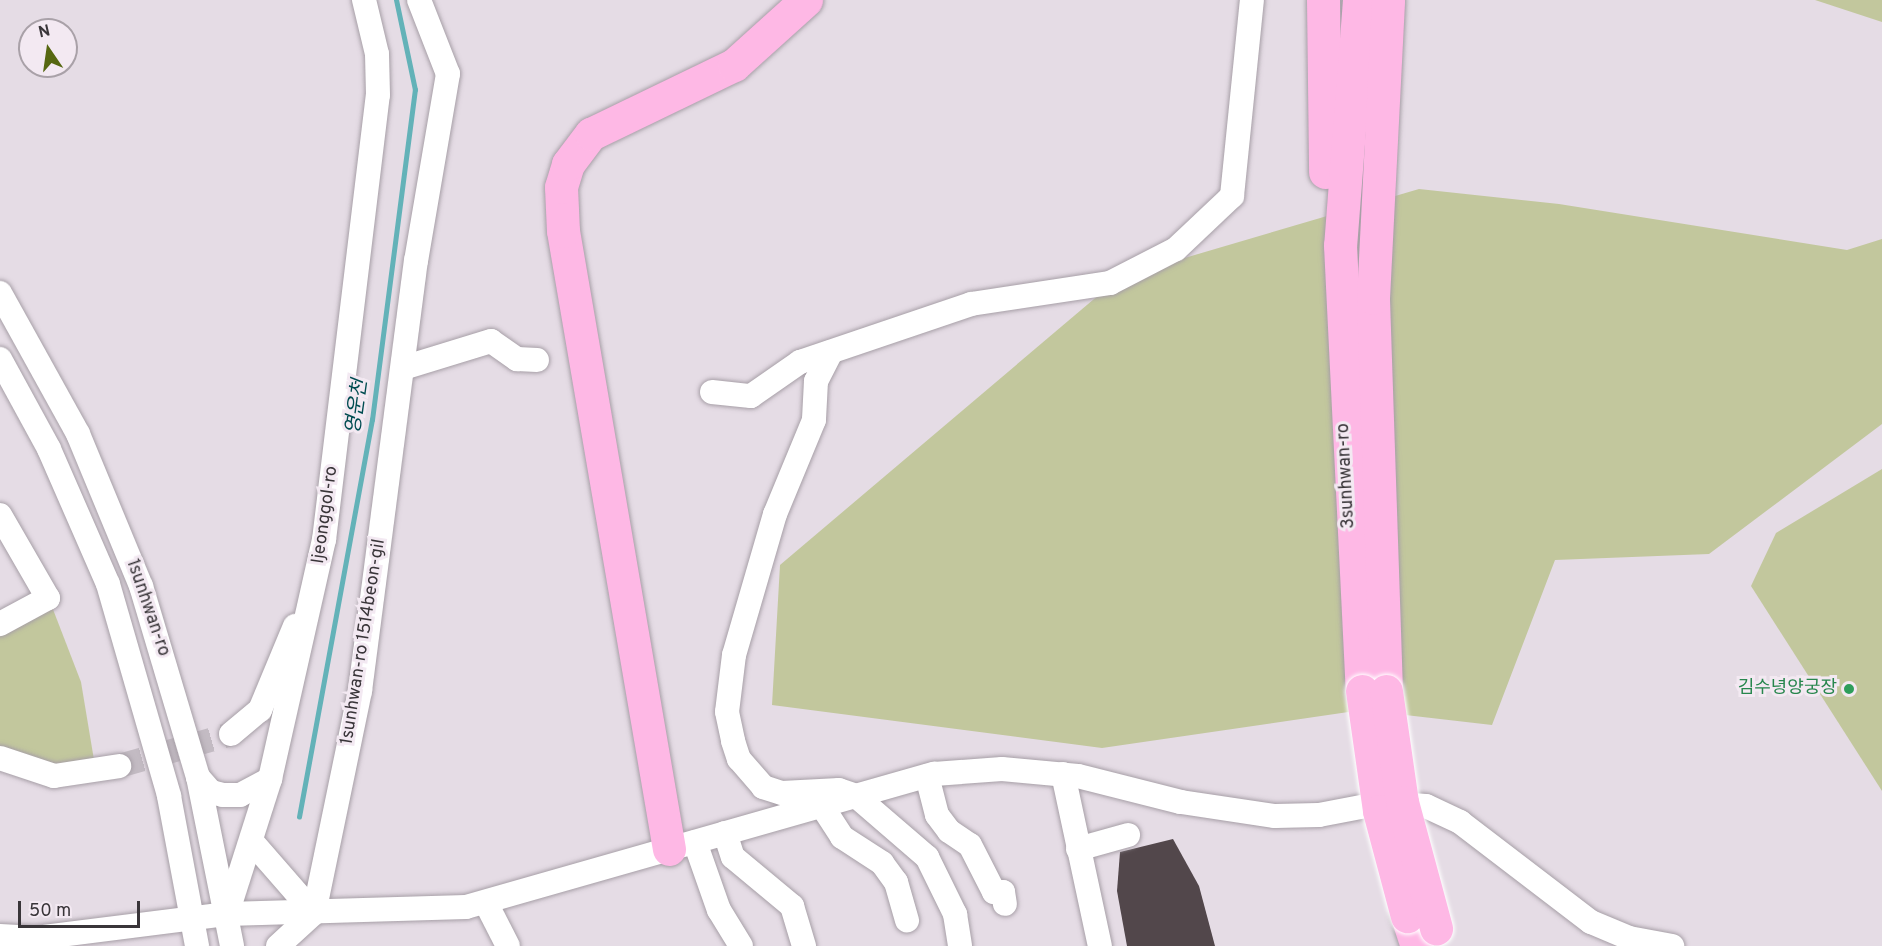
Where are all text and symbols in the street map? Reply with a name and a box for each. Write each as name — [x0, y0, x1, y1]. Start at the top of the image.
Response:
north arrow — [18, 18, 78, 78]
text: N — [37, 21, 52, 43]
water label: 영운천 — [342, 378, 374, 436]
street label: 3sunhwan-ro — [1333, 423, 1361, 529]
street label: Ijeonggol-ro — [308, 465, 344, 565]
street label: 1sunhwan-ro 1514beon-gil — [337, 538, 391, 746]
street label: 1sunhwan-ro — [120, 557, 174, 659]
place label: 김수녕양궁장 — [1738, 678, 1837, 700]
marker: 김수녕양궁장 — [1842, 682, 1856, 696]
scale bar — [21, 889, 142, 927]
text: 50 m — [29, 900, 71, 923]

